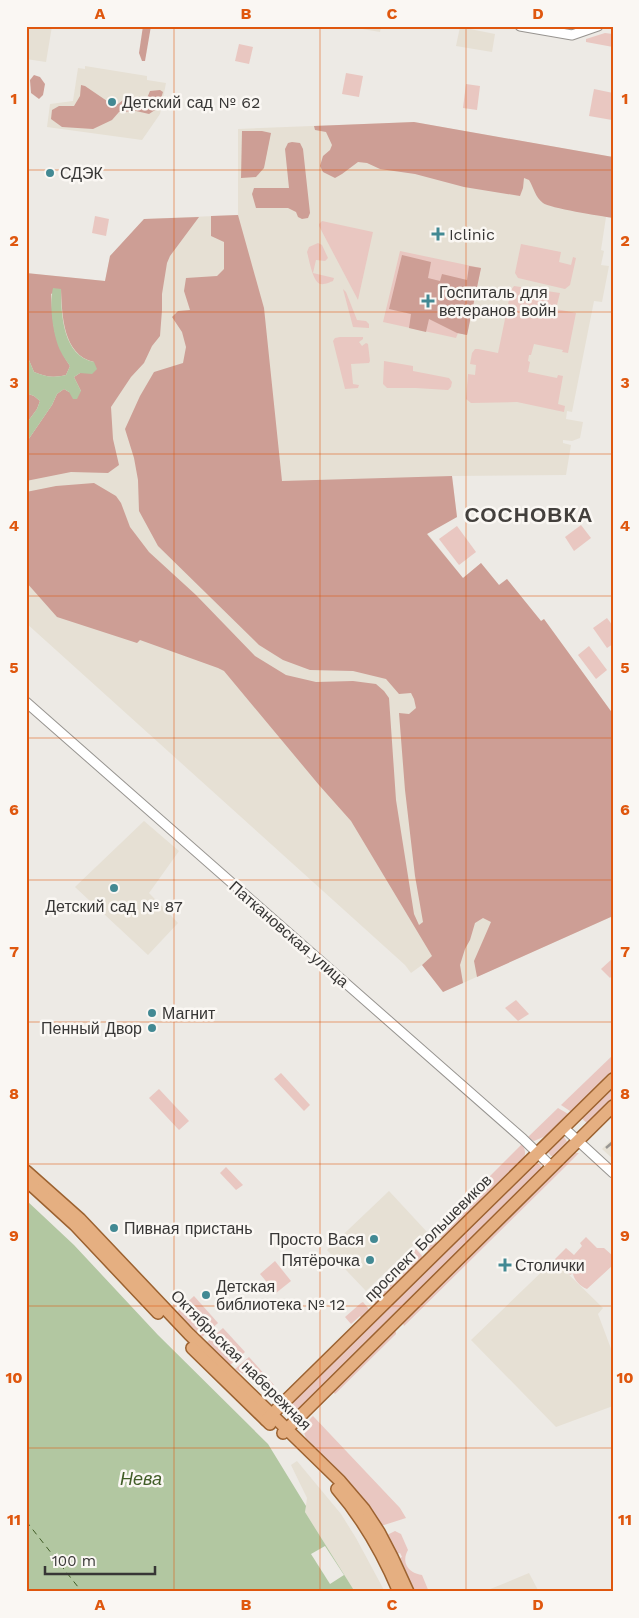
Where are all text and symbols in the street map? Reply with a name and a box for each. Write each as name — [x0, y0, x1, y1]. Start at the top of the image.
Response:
text: A — [95, 4, 106, 23]
text: B — [241, 4, 252, 23]
text: C — [387, 4, 398, 23]
text: D — [532, 4, 544, 23]
text: 1 — [11, 89, 17, 108]
text: 1 — [622, 89, 628, 108]
place label: Детский сад № 62 — [122, 93, 260, 112]
marker: Детский сад № 62 — [106, 96, 118, 108]
place label: СДЭК — [60, 164, 104, 183]
marker: СДЭК — [44, 167, 56, 179]
place label: Iclinic — [449, 225, 495, 244]
marker: Iclinic — [431, 227, 445, 241]
text: 2 — [9, 231, 19, 250]
text: 2 — [620, 231, 630, 250]
place label: Госпиталь для ветеранов войн — [439, 283, 556, 320]
marker: Госпиталь для ветеранов войн — [421, 294, 435, 308]
text: 3 — [9, 373, 19, 392]
text: 3 — [620, 373, 630, 392]
district label: СОСНОВКА — [465, 502, 593, 527]
text: 4 — [9, 516, 19, 535]
text: 4 — [620, 516, 630, 535]
text: 5 — [9, 658, 19, 677]
text: 5 — [620, 658, 630, 677]
text: 6 — [9, 800, 19, 819]
text: 6 — [620, 800, 630, 819]
street label: Паткановская улица — [225, 877, 353, 991]
marker: Детский сад № 87 — [108, 882, 120, 894]
place label: Детский сад № 87 — [45, 897, 183, 916]
text: 7 — [9, 942, 19, 961]
text: 7 — [620, 942, 630, 961]
place label: Магнит — [162, 1004, 216, 1023]
marker: Магнит — [146, 1007, 158, 1019]
place label: Пенный Двор — [41, 1019, 142, 1038]
marker: Пенный Двор — [146, 1022, 158, 1034]
text: 8 — [9, 1084, 19, 1103]
text: 8 — [620, 1084, 630, 1103]
street label: проспект Большевиков — [360, 1170, 496, 1306]
place label: Пивная пристань — [124, 1219, 253, 1238]
marker: Пивная пристань — [108, 1222, 120, 1234]
text: 9 — [9, 1226, 19, 1245]
text: 9 — [620, 1226, 630, 1245]
place label: Просто Вася — [269, 1230, 364, 1249]
marker: Просто Вася — [368, 1233, 380, 1245]
place label: Пятёрочка — [282, 1251, 360, 1270]
marker: Пятёрочка — [364, 1254, 376, 1266]
place label: Столички — [515, 1256, 585, 1275]
marker: Столички — [499, 1259, 511, 1271]
place label: Детская библиотека № 12 — [216, 1277, 345, 1314]
street label: Октябрьская набережная — [167, 1286, 315, 1434]
marker: Детская библиотека № 12 — [200, 1289, 212, 1301]
text: 10 — [5, 1368, 23, 1387]
text: 10 — [616, 1368, 634, 1387]
water label: Нева — [120, 1468, 162, 1489]
text: 11 — [7, 1510, 21, 1529]
text: 11 — [618, 1510, 632, 1529]
scale bar — [45, 1543, 155, 1575]
text: 100 m — [52, 1552, 96, 1570]
text: A — [95, 1595, 106, 1614]
text: B — [241, 1595, 252, 1614]
text: C — [387, 1595, 398, 1614]
text: D — [532, 1595, 544, 1614]

